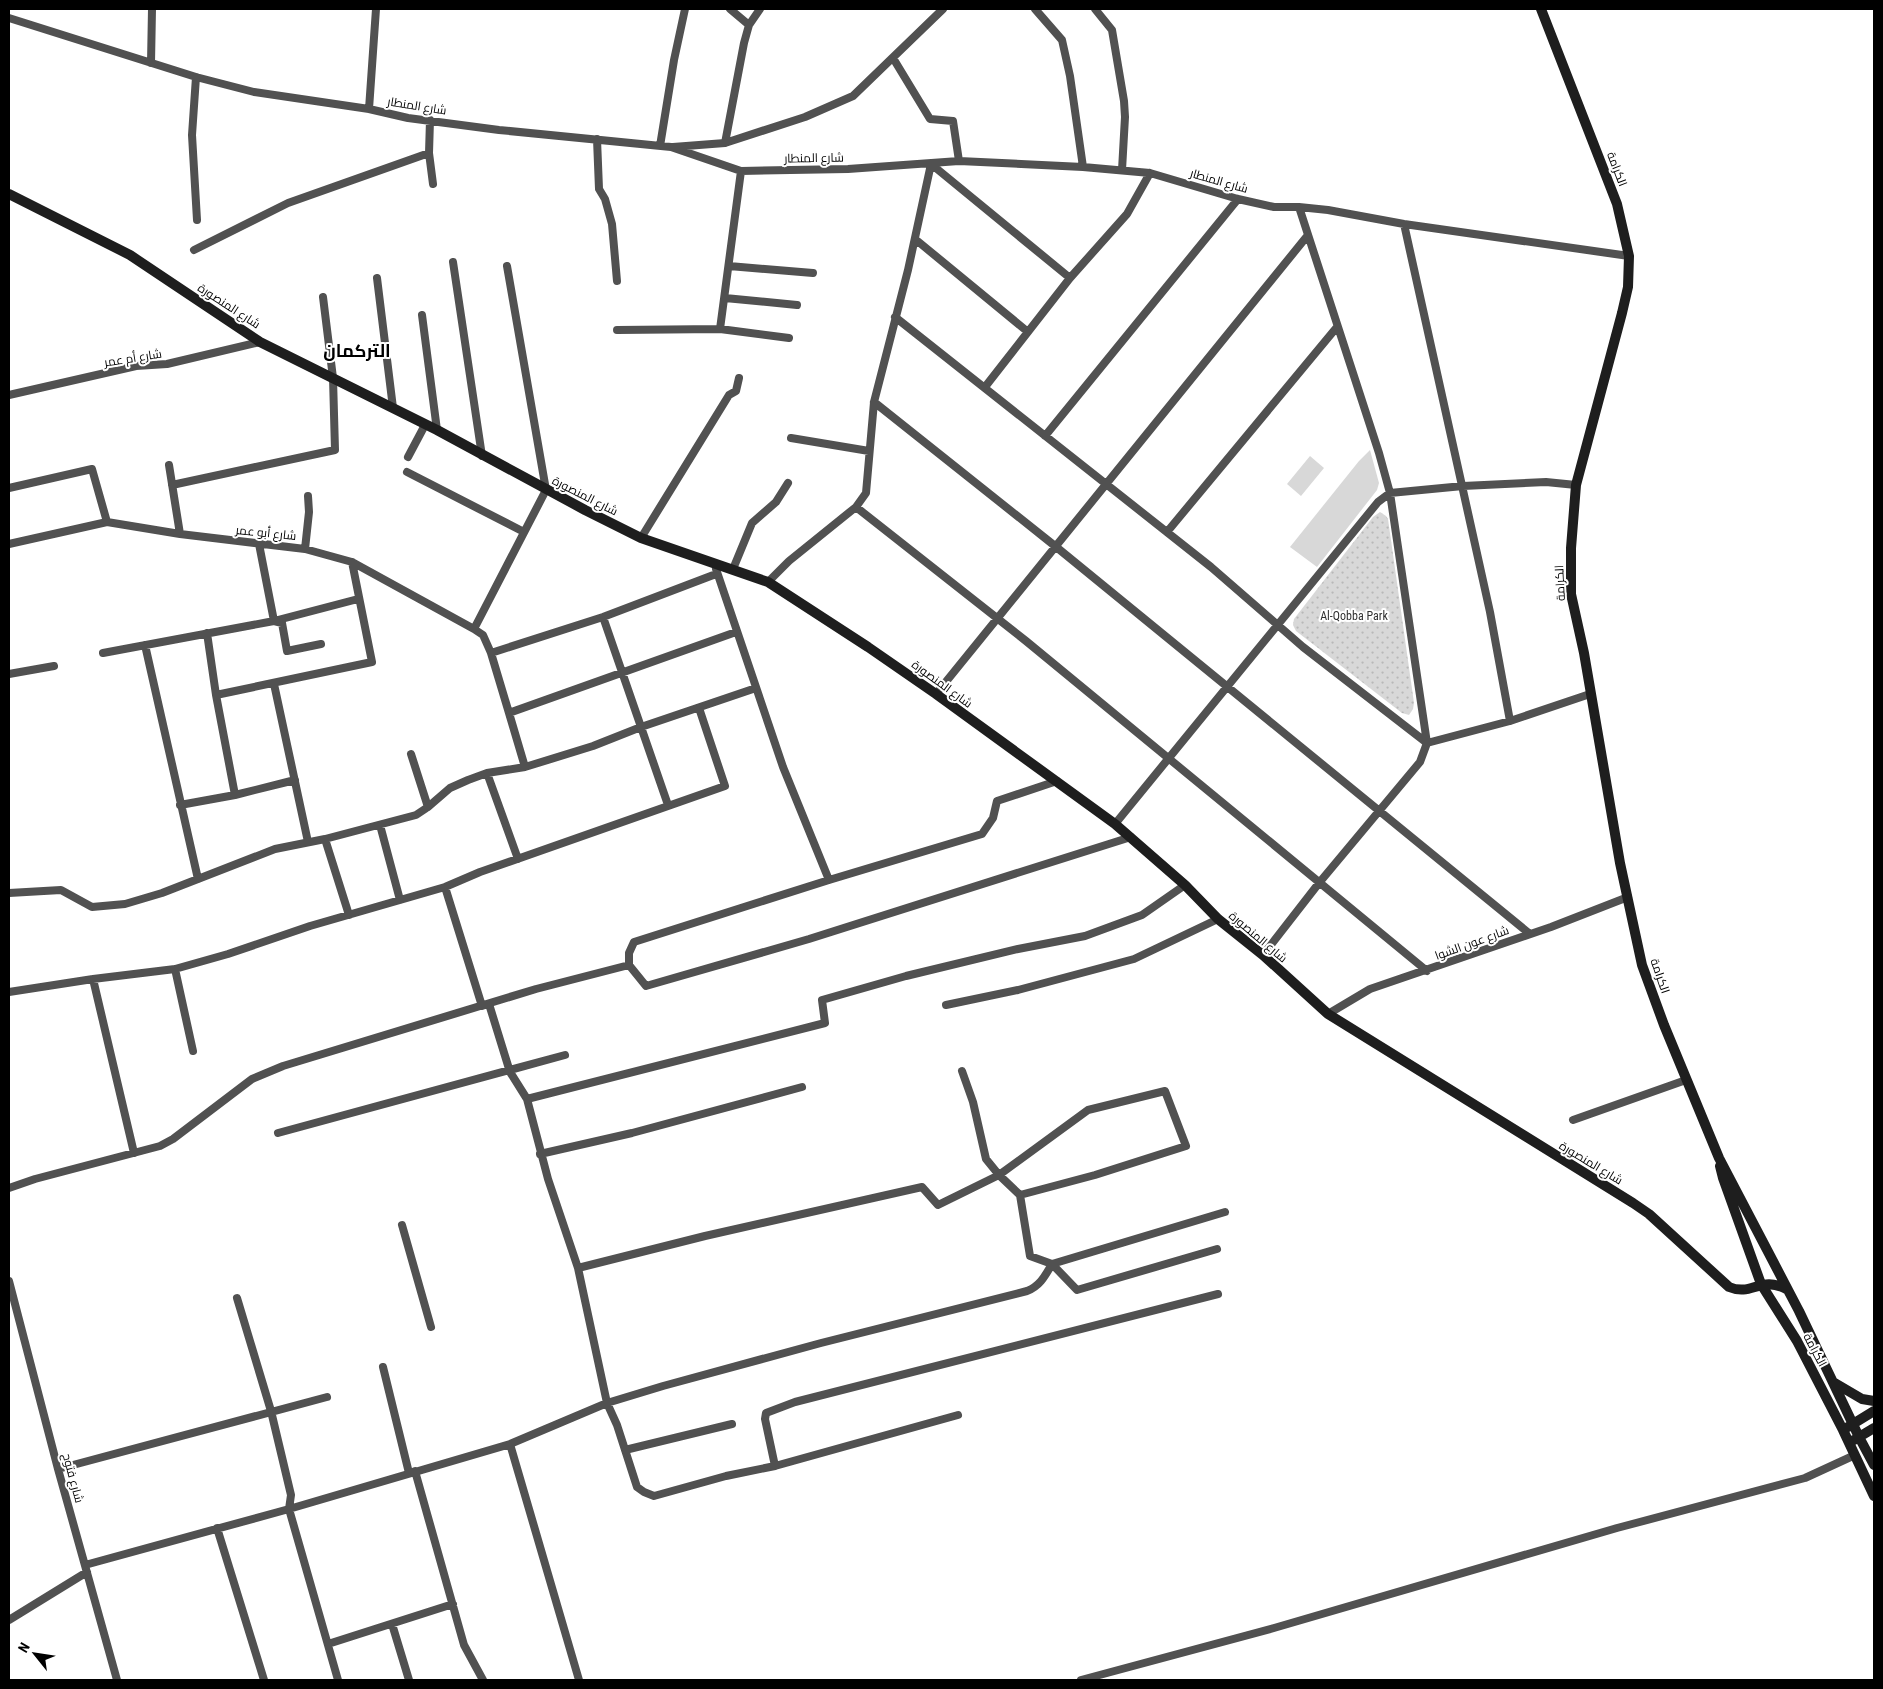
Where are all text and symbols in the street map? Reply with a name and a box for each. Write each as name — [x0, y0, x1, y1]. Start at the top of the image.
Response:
street label: شارع المنطار — [385, 94, 448, 119]
street label: شارع المنطار — [783, 150, 844, 167]
street label: الكرامة — [1604, 150, 1630, 188]
street label: شارع المنطار — [1187, 166, 1250, 197]
street label: شارع المنصورة — [195, 281, 263, 332]
district label: التركمان — [323, 340, 391, 362]
street label: شارع أم عمر — [102, 346, 163, 371]
street label: شارع المنصورة — [550, 474, 620, 519]
street label: شارع أبو عمر — [234, 522, 297, 544]
street label: الكرامة — [1552, 565, 1568, 601]
park label: Al-Qobba Park — [1320, 609, 1388, 623]
street label: شارع المنصورة — [908, 657, 975, 712]
street label: شارع المنصورة — [1225, 909, 1290, 966]
street label: شارع عون الشوا — [1433, 923, 1511, 964]
street label: الكرامة — [1648, 957, 1672, 995]
street label: شارع المنصورة — [1556, 1139, 1625, 1188]
street label: الكرامة — [1800, 1331, 1830, 1369]
street label: شارع فتوح — [59, 1452, 86, 1505]
north arrow — [10, 1629, 60, 1679]
text: N — [15, 1640, 33, 1655]

